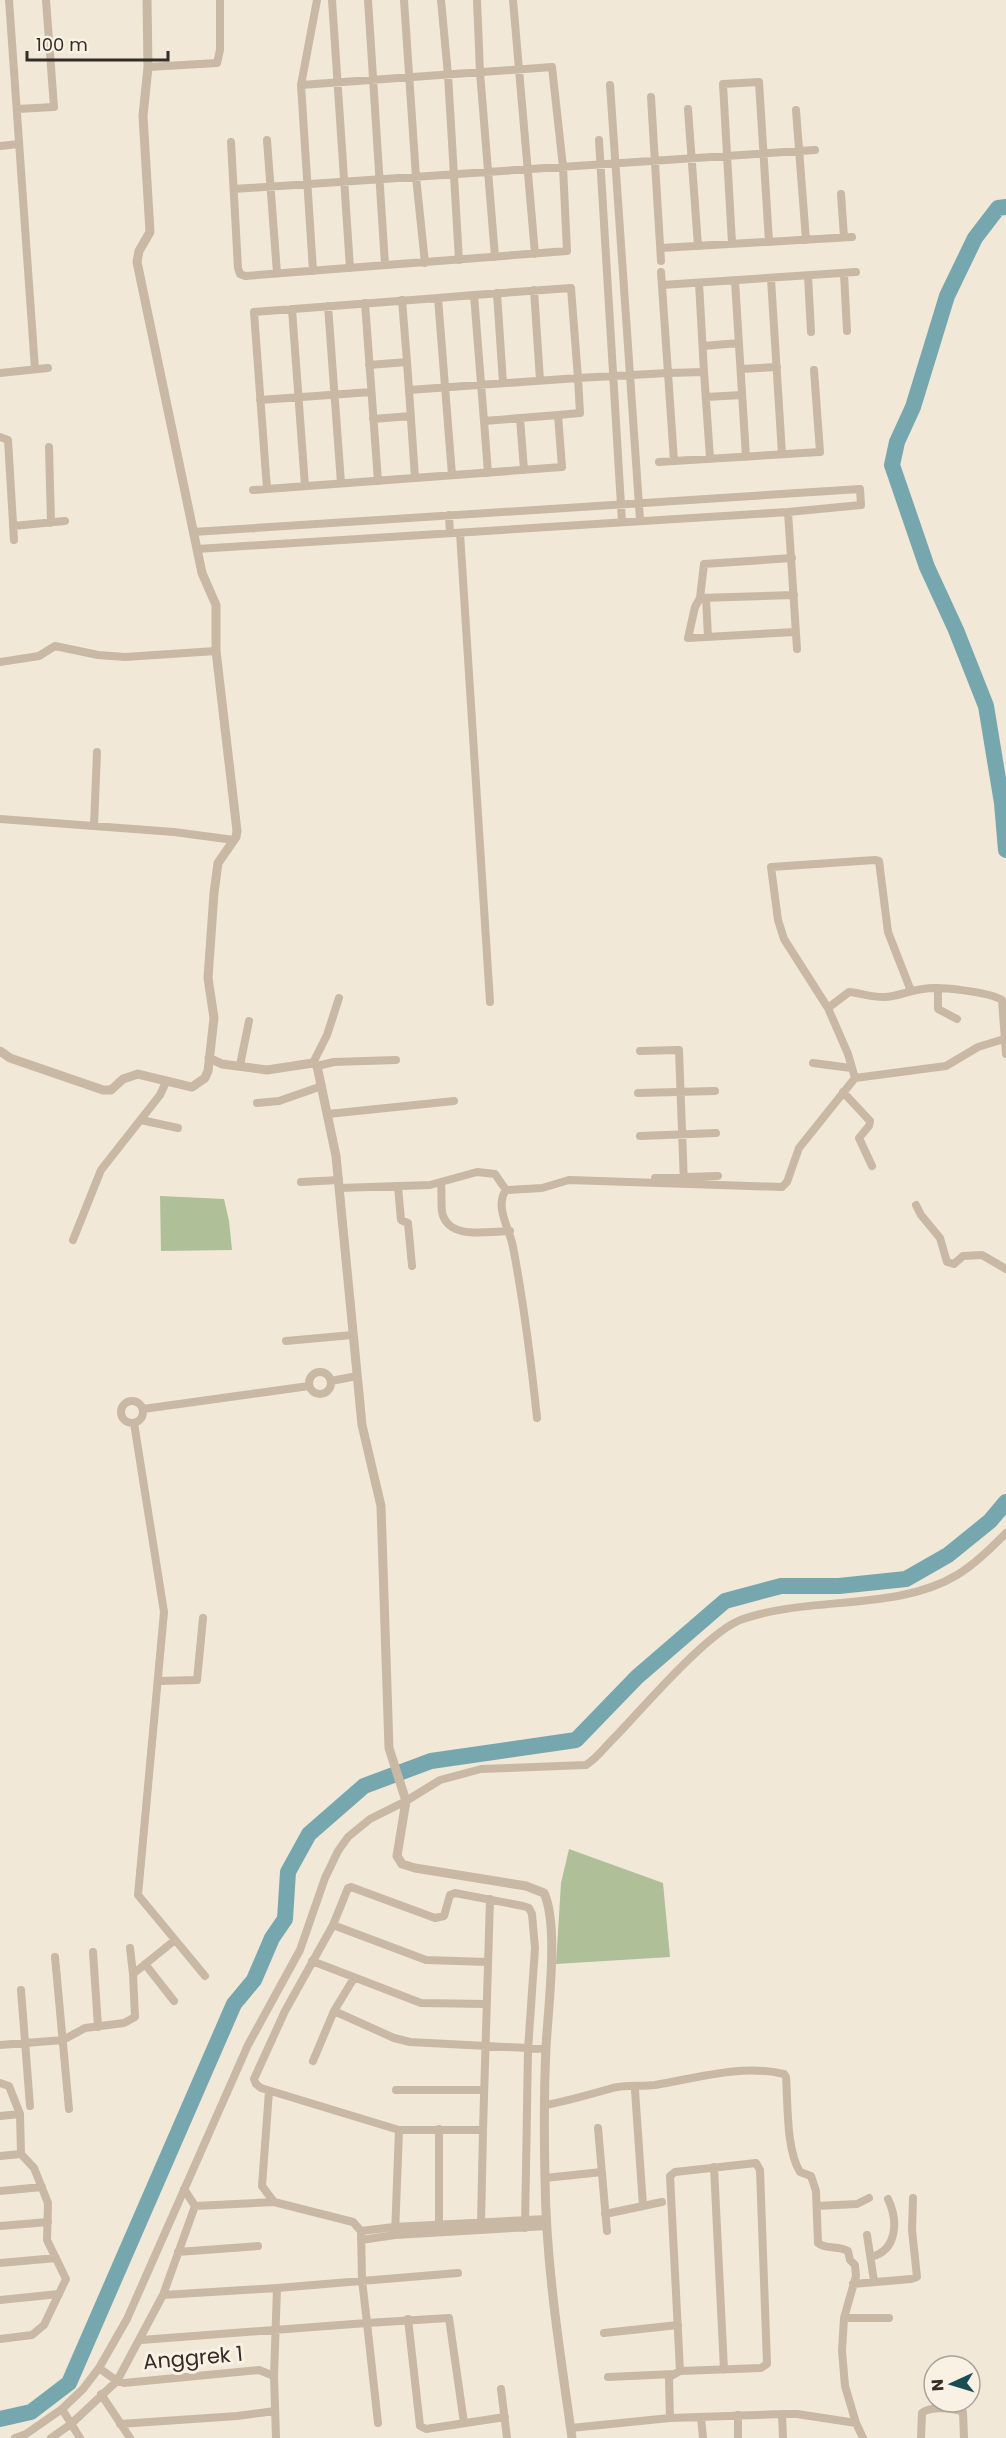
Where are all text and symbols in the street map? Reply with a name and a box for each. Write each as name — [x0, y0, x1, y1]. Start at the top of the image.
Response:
scale bar — [27, 24, 168, 62]
text: 100 m — [36, 32, 88, 57]
street label: Anggrek 1 — [142, 2339, 244, 2376]
north arrow — [922, 2354, 982, 2414]
text: N — [926, 2378, 949, 2392]

